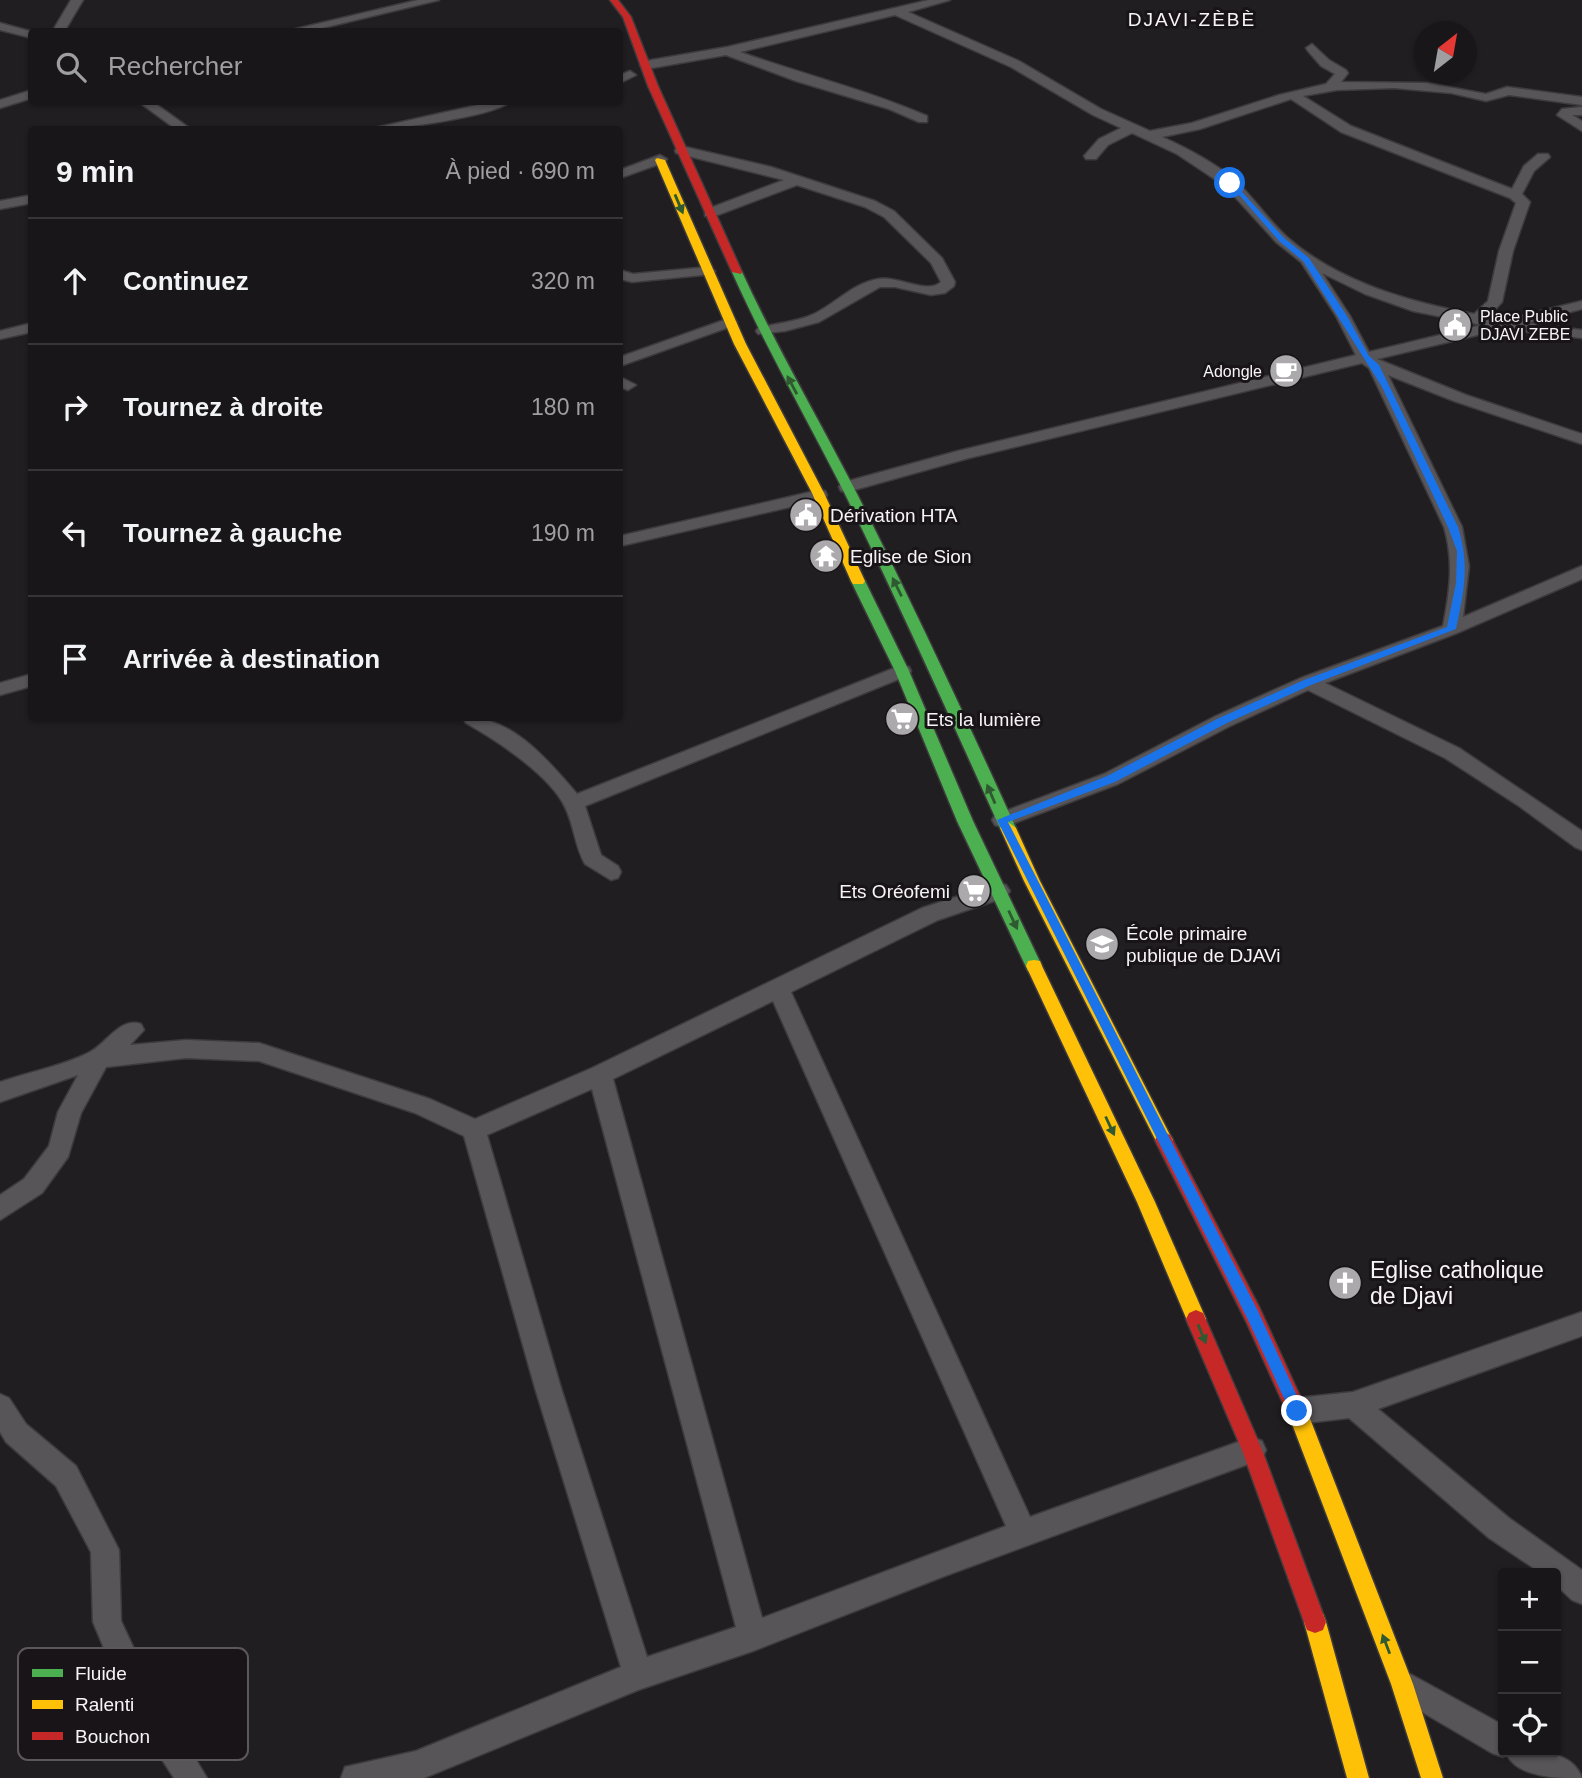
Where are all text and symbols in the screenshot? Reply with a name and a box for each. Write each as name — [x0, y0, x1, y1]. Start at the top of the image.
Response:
district label: DJAVI-ZÈBÈ — [1128, 9, 1256, 30]
north arrow — [1414, 21, 1477, 84]
search box — [28, 28, 623, 105]
icon: search — [52, 48, 90, 86]
text: Rechercher — [108, 51, 242, 81]
text: 9 min — [56, 155, 134, 188]
text: À pied · 690 m — [445, 158, 595, 184]
route start — [1214, 167, 1245, 198]
one-way arrow — [674, 193, 685, 214]
icon: ahead — [56, 262, 94, 300]
text: Continuez — [123, 266, 249, 296]
text: 320 m — [531, 268, 595, 294]
public building icon: Place Public DJAVI ZEBE — [1436, 306, 1474, 344]
place label: Place Public DJAVI ZEBE — [1480, 308, 1570, 343]
cafe icon: Adongle — [1267, 352, 1305, 390]
place label: Adongle — [1203, 363, 1262, 380]
one-way arrow — [786, 376, 798, 395]
icon: right — [56, 388, 94, 426]
text: Tournez à droite — [123, 392, 323, 422]
text: 180 m — [531, 394, 595, 420]
public building icon: Dérivation HTA — [787, 496, 825, 534]
place label: Dérivation HTA — [830, 505, 958, 526]
icon: left — [56, 514, 94, 552]
text: Tournez à gauche — [123, 518, 342, 548]
text: 190 m — [531, 520, 595, 546]
temple icon: Eglise de Sion — [807, 537, 845, 575]
place label: Eglise de Sion — [850, 546, 971, 567]
one-way arrow — [891, 577, 902, 597]
icon: arrive — [56, 640, 94, 678]
text: Arrivée à destination — [123, 644, 380, 674]
supermarket icon: Ets la lumière — [883, 700, 921, 738]
place label: Ets la lumière — [926, 709, 1041, 730]
one-way arrow — [985, 784, 997, 804]
supermarket icon: Ets Oréofemi — [955, 872, 993, 910]
place label: Ets Oréofemi — [839, 881, 950, 902]
one-way arrow — [1007, 910, 1018, 930]
place label: École primaire publique de DJAVi — [1126, 923, 1281, 966]
school or university icon: École primaire publique de DJAVi — [1083, 925, 1121, 963]
one-way arrow — [1104, 1116, 1116, 1136]
place label: Eglise catholique de Djavi — [1370, 1257, 1544, 1309]
church icon: Eglise catholique de Djavi — [1326, 1264, 1364, 1302]
one-way arrow — [1197, 1323, 1208, 1344]
route end — [1281, 1395, 1312, 1426]
map controls — [1498, 1568, 1561, 1757]
button: + — [1498, 1568, 1561, 1631]
button: − — [1498, 1631, 1561, 1694]
one-way arrow — [1381, 1633, 1392, 1654]
legend — [18, 1648, 248, 1760]
text: Fluide — [75, 1663, 127, 1684]
text: Ralenti — [75, 1694, 134, 1715]
button: locate — [1498, 1694, 1561, 1757]
text: Bouchon — [75, 1726, 150, 1747]

